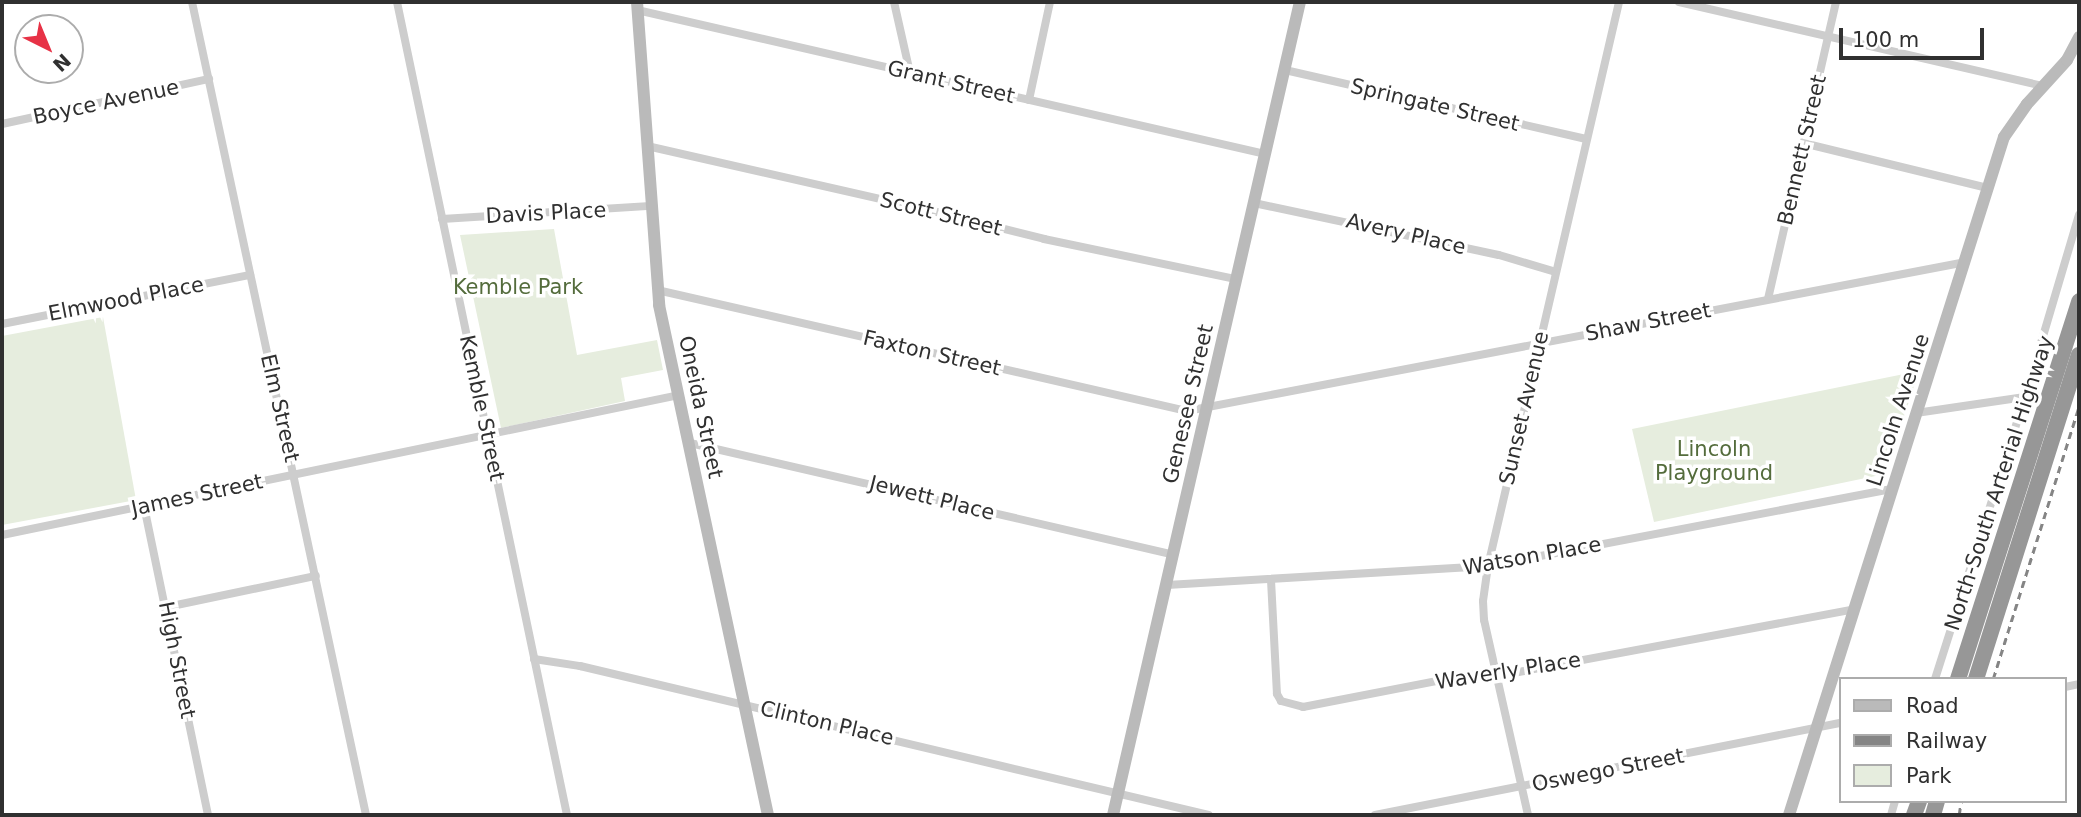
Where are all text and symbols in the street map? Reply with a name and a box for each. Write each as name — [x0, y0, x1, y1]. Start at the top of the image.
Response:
north arrow — [14, 14, 84, 84]
scale bar — [1843, 14, 1988, 58]
text: 100 m — [1852, 28, 1919, 52]
text: N — [49, 49, 75, 76]
street label: Grant Street — [885, 55, 1017, 109]
street label: Bennett Street — [1772, 72, 1832, 228]
street label: Springate Street — [1348, 73, 1522, 137]
street label: Boyce Avenue — [31, 74, 181, 130]
street label: Scott Street — [877, 187, 1005, 241]
street label: Davis Place — [485, 197, 607, 229]
street label: Avery Place — [1344, 208, 1468, 260]
street label: Elmwood Place — [46, 272, 206, 326]
park label: Kemble Park — [453, 274, 583, 300]
street label: Shaw Street — [1583, 297, 1713, 347]
street label: Genesee Street — [1157, 322, 1219, 486]
street label: Faxton Street — [861, 325, 1003, 381]
street label: Sunset Avenue — [1494, 329, 1554, 487]
street label: Lincoln Avenue — [1861, 330, 1935, 490]
street label: North-South Arterial Highway — [1939, 332, 2059, 634]
street label: Kemble Street — [454, 333, 510, 483]
street label: Oneida Street — [674, 333, 728, 481]
street label: Elm Street — [255, 352, 305, 464]
park label: Lincoln Playground — [1655, 436, 1773, 486]
street label: James Street — [129, 469, 265, 521]
street label: Jewett Place — [867, 470, 997, 526]
street label: Watson Place — [1461, 531, 1603, 581]
street label: High Street — [153, 599, 201, 721]
street label: Waverly Place — [1433, 647, 1583, 695]
legend — [1840, 677, 2067, 803]
text: Road — [1906, 694, 1959, 718]
street label: Clinton Place — [758, 695, 896, 751]
text: Railway — [1906, 729, 1987, 753]
street label: Oswego Street — [1530, 743, 1686, 797]
text: Park — [1906, 764, 1951, 788]

